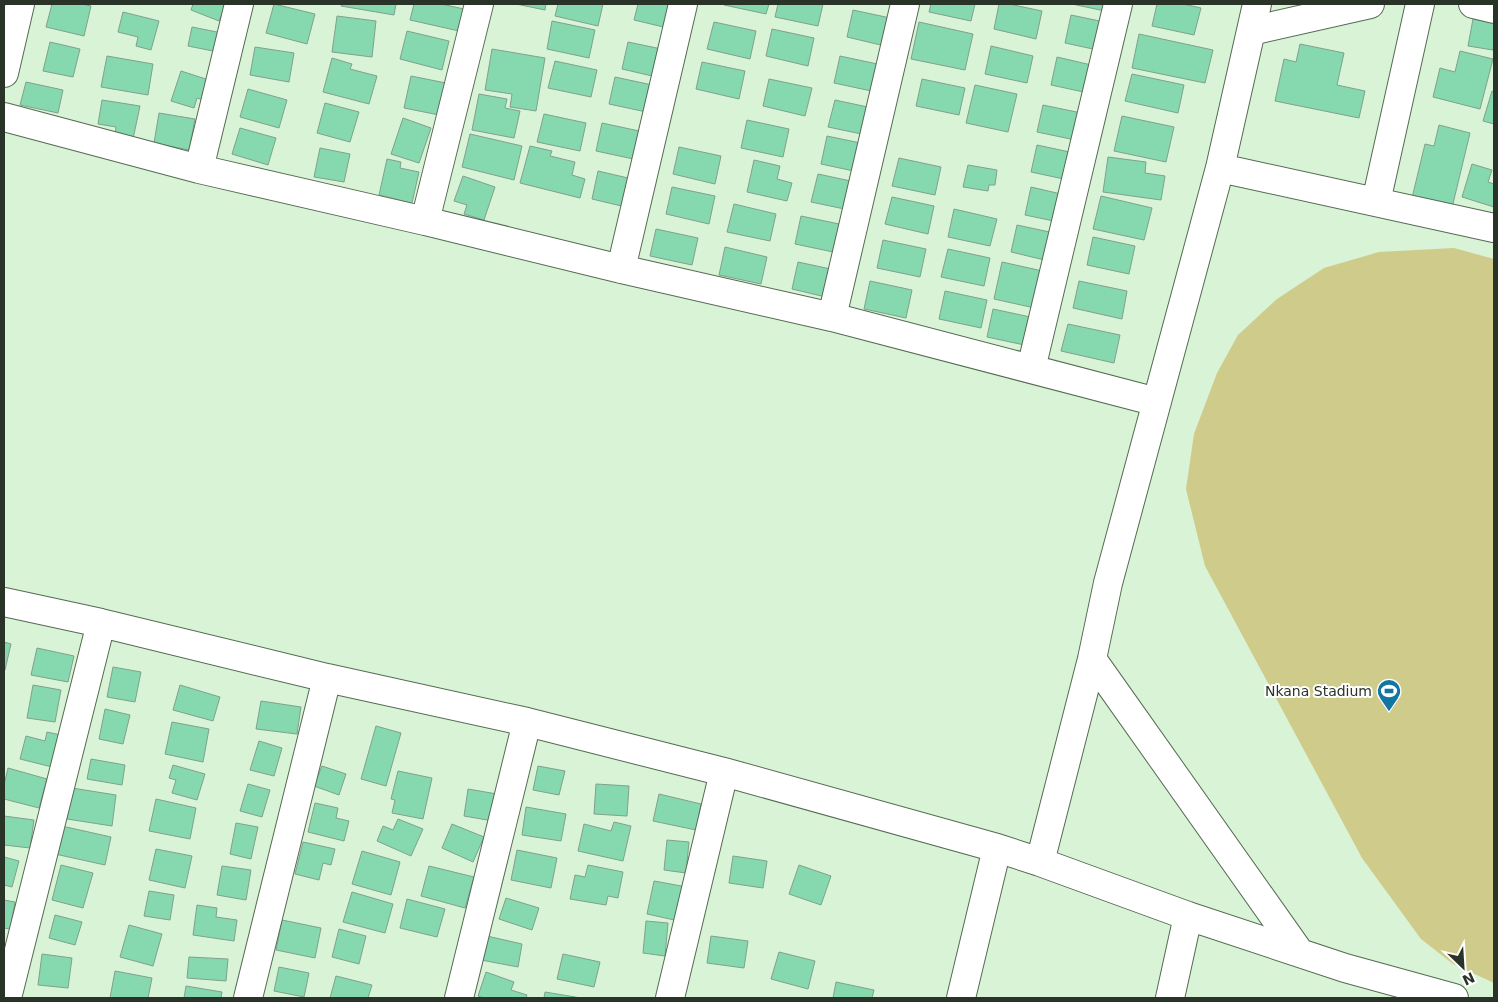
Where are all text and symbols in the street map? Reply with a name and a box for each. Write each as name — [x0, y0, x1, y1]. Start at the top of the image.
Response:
sports icon: Nkana Stadium — [1376, 678, 1402, 712]
place label: Nkana Stadium — [1265, 683, 1372, 699]
north arrow — [1438, 942, 1488, 992]
text: N — [1460, 969, 1477, 989]

